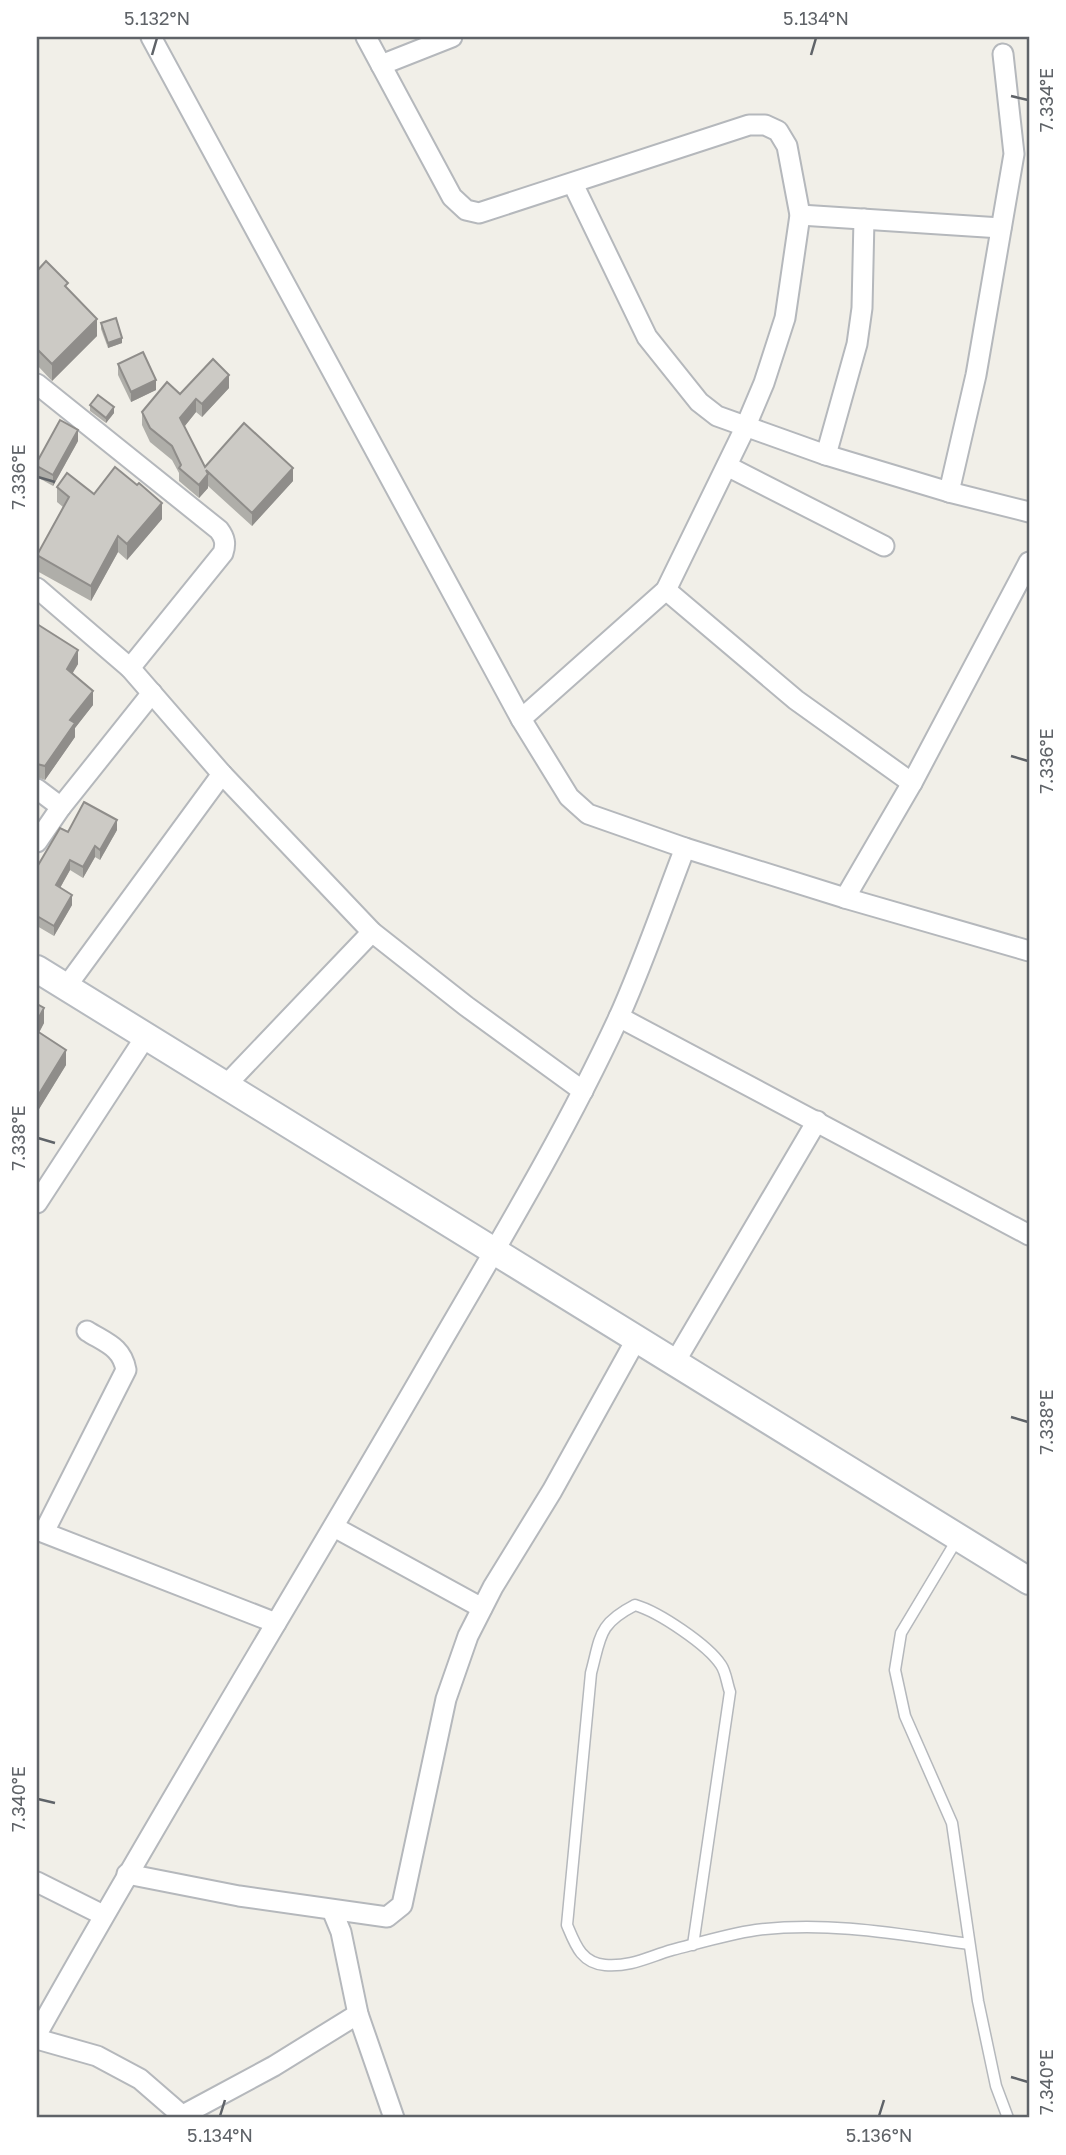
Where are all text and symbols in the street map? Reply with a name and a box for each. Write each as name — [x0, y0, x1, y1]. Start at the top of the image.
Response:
text: 5.132°N — [124, 7, 190, 29]
text: 5.134°N — [783, 7, 849, 29]
text: 7.334°E — [1035, 68, 1057, 132]
text: 7.336°E — [7, 445, 29, 509]
text: 7.336°E — [1035, 729, 1057, 793]
text: 7.338°E — [7, 1106, 29, 1170]
text: 7.338°E — [1035, 1390, 1057, 1454]
text: 7.340°E — [7, 1766, 29, 1832]
text: 7.340°E — [1035, 2049, 1057, 2115]
text: 5.134°N — [187, 2124, 253, 2146]
text: 5.136°N — [846, 2124, 912, 2146]

